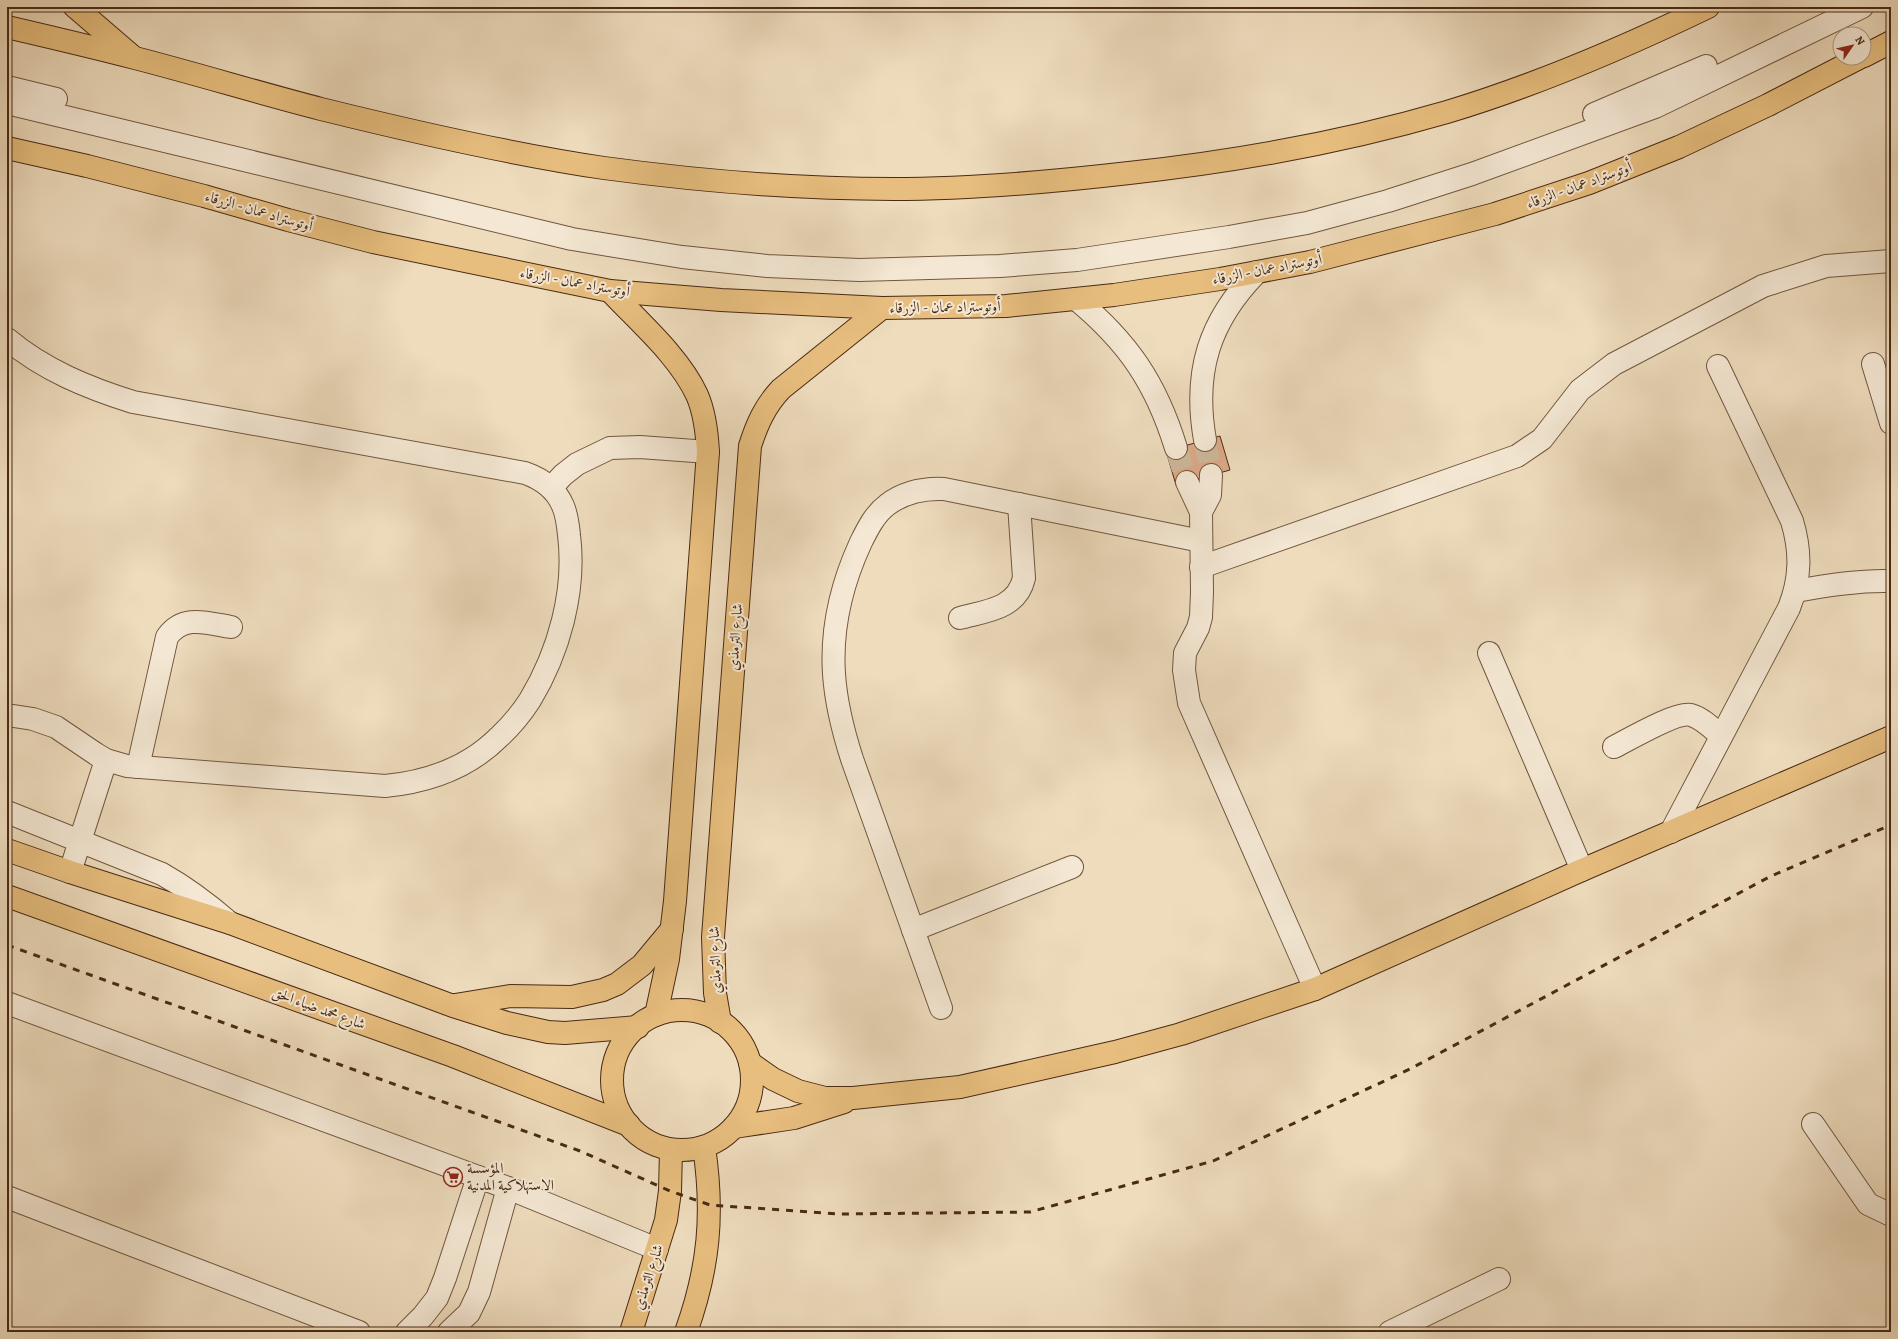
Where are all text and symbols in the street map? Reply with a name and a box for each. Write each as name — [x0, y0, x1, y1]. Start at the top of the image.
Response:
north arrow — [1832, 26, 1872, 66]
text: N — [1851, 33, 1868, 48]
street label: أوتوستراد عمان - الزرقاء — [1523, 155, 1635, 213]
street label: أوتوستراد عمان - الزرقاء — [203, 185, 316, 236]
street label: أوتوستراد عمان - الزرقاء — [1210, 247, 1324, 289]
street label: أوتوستراد عمان - الزرقاء — [518, 261, 632, 302]
street label: أوتوستراد عمان - الزرقاء — [889, 295, 1001, 318]
street label: شارع الترمذي — [723, 603, 750, 672]
street label: شارع الترمذي — [704, 926, 729, 994]
street label: شارع محمد ضياء الحق — [268, 982, 369, 1037]
place label: المؤسسة الاستهلاكية المدنية — [467, 1158, 554, 1195]
supermarket icon: المؤسسة الاستهلاكية المدنية — [442, 1166, 464, 1188]
street label: شارع الترمذي — [628, 1242, 671, 1313]

